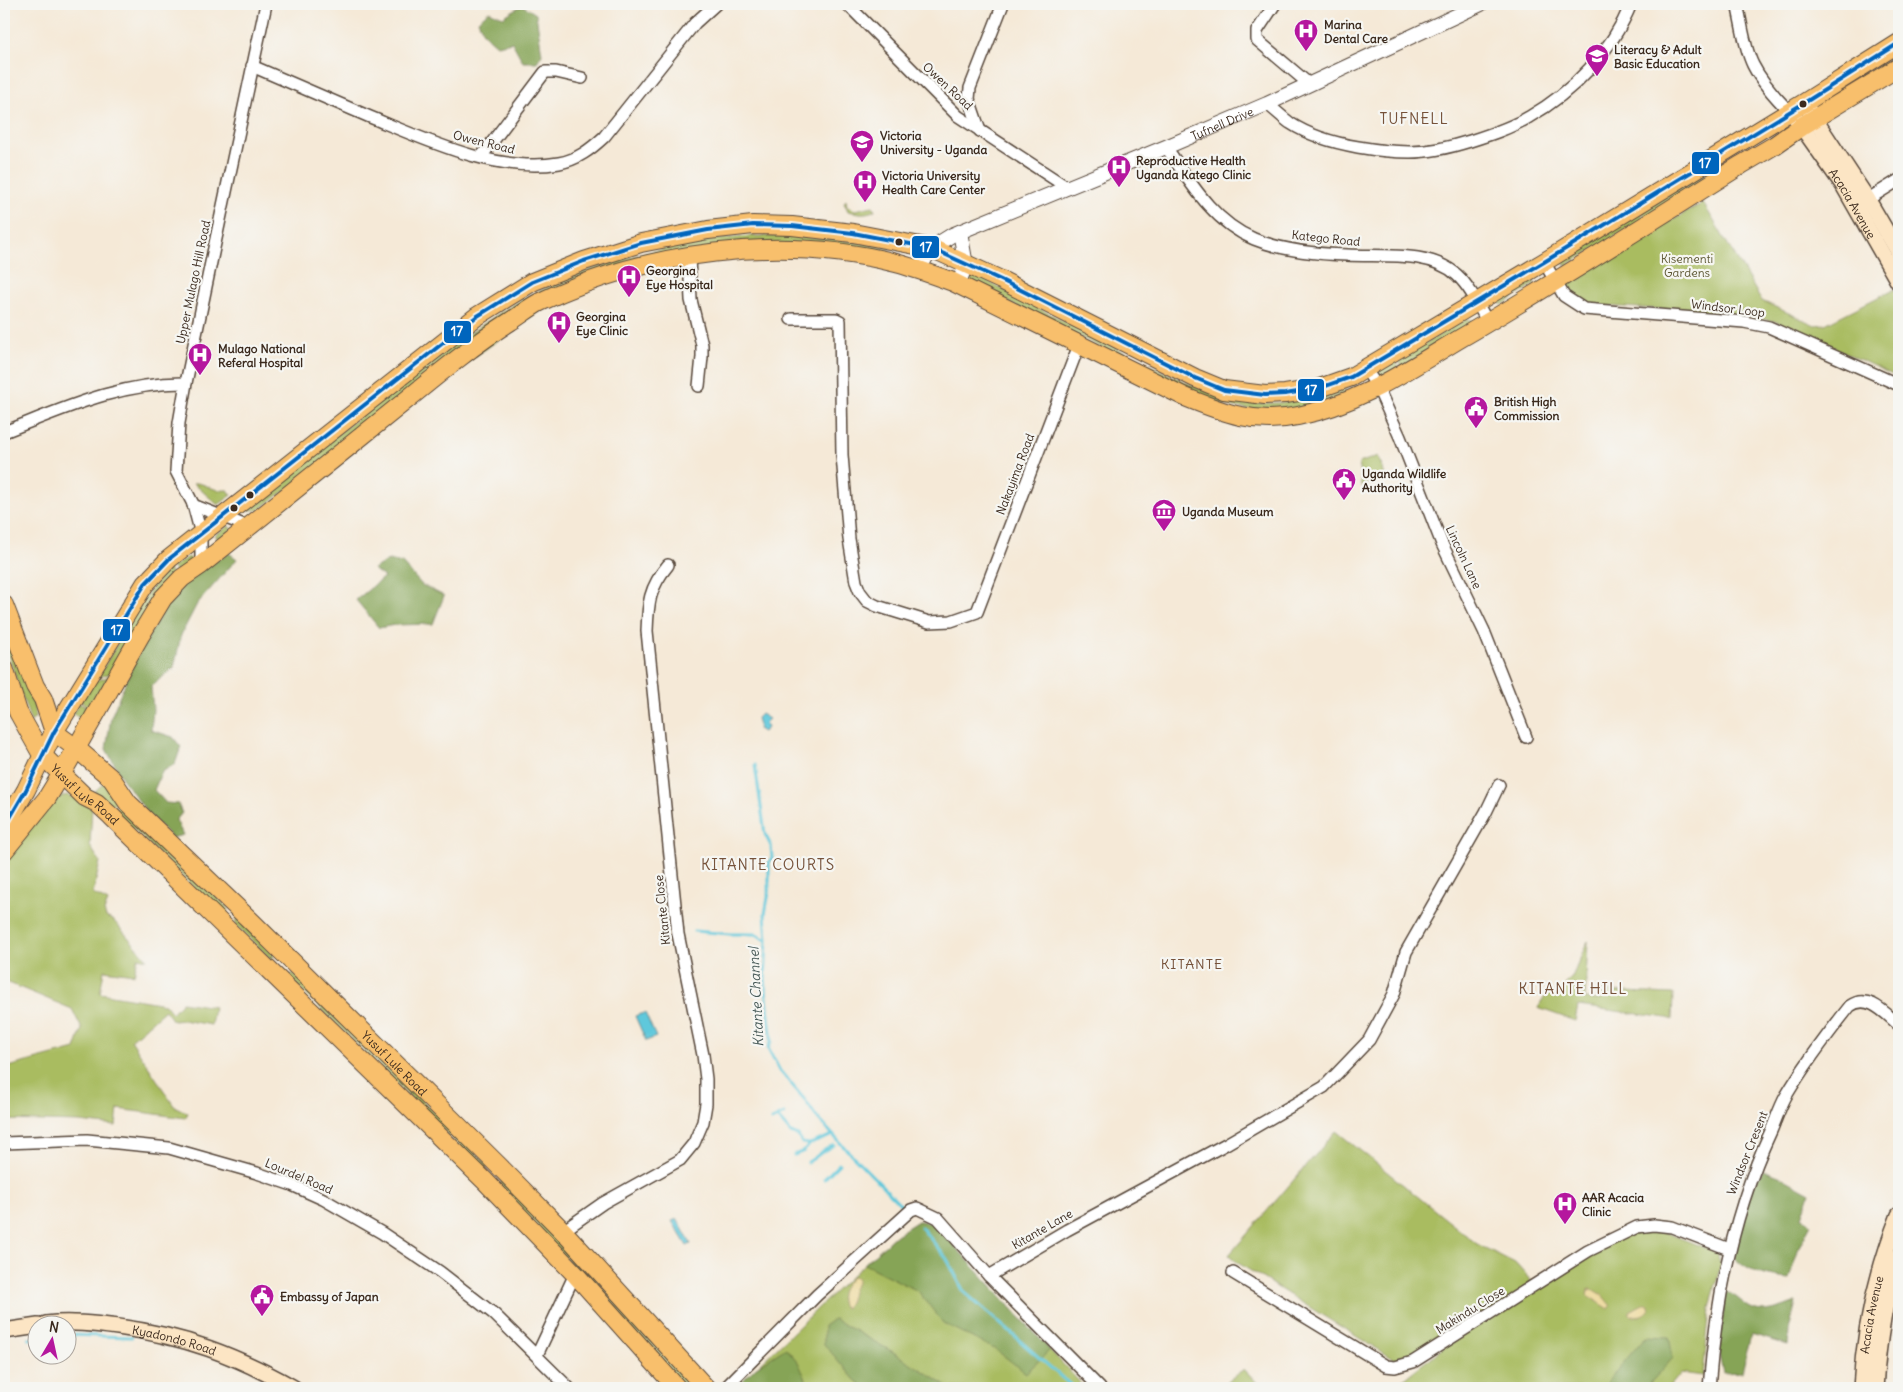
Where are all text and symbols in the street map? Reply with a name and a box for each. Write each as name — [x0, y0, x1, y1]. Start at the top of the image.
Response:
place label: Marina Dental Care — [1324, 17, 1388, 46]
hospital icon: Marina Dental Care — [1293, 18, 1319, 52]
place label: Literacy & Adult Basic Education — [1614, 42, 1702, 71]
school or university icon: Literacy & Adult Basic Education — [1584, 43, 1610, 77]
street label: Owen Road — [920, 59, 976, 113]
unlabelled marker — [1798, 99, 1808, 109]
street label: Tufnell Drive — [1188, 103, 1256, 143]
district label: TUFNELL — [1379, 109, 1449, 128]
street label: Owen Road — [452, 127, 516, 157]
place label: Victoria University - Uganda — [880, 128, 987, 158]
school or university icon: Victoria University - Uganda — [849, 129, 875, 163]
line badge: 17 — [1691, 151, 1720, 175]
place label: Reproductive Health Uganda Katego Clinic — [1136, 153, 1251, 183]
hospital icon: Reproductive Health Uganda Katego Clinic — [1106, 154, 1132, 188]
text: 17 — [1699, 154, 1711, 172]
street label: Acacia Avenue — [1826, 165, 1879, 241]
place label: Victoria University Health Care Center — [882, 168, 985, 197]
hospital icon: Victoria University Health Care Center — [852, 169, 878, 203]
street label: Upper Mulago Hill Road — [173, 219, 213, 345]
street label: Katego Road — [1291, 227, 1361, 249]
line badge: 17 — [911, 235, 940, 259]
unlabelled marker — [894, 237, 904, 247]
text: 17 — [920, 238, 932, 256]
park label: Kisementi Gardens — [1661, 251, 1713, 280]
place label: Georgina Eye Hospital — [646, 263, 713, 293]
hospital icon: Georgina Eye Hospital — [616, 264, 642, 298]
street label: Windsor Loop — [1690, 296, 1766, 320]
place label: Georgina Eye Clinic — [576, 309, 628, 339]
hospital icon: Georgina Eye Clinic — [546, 310, 572, 344]
line badge: 17 — [443, 320, 472, 344]
text: 17 — [451, 322, 463, 340]
place label: Mulago National Referal Hospital — [218, 341, 306, 371]
hospital icon: Mulago National Referal Hospital — [187, 342, 213, 376]
line badge: 17 — [1297, 378, 1325, 402]
text: 17 — [1305, 381, 1317, 399]
place label: British High Commission — [1494, 394, 1560, 423]
public building icon: British High Commission — [1463, 395, 1489, 429]
street label: Nakayima Road — [993, 431, 1037, 517]
place label: Uganda Wildlife Authority — [1362, 466, 1447, 496]
public building icon: Uganda Wildlife Authority — [1331, 467, 1357, 501]
unlabelled marker — [245, 490, 255, 500]
museum icon: Uganda Museum — [1151, 498, 1177, 532]
unlabelled marker — [229, 503, 239, 513]
place label: Uganda Museum — [1182, 504, 1274, 520]
street label: Lincoln Lane — [1443, 523, 1485, 591]
line badge: 17 — [102, 618, 131, 642]
text: 17 — [111, 621, 123, 639]
street label: Yusuf Lule Road — [48, 761, 123, 828]
district label: KITANTE COURTS — [701, 855, 835, 874]
street label: Kitante Close — [651, 874, 673, 946]
water label: Kitante Channel — [744, 945, 768, 1047]
district label: KITANTE — [1161, 955, 1223, 973]
district label: KITANTE HILL — [1519, 979, 1627, 998]
street label: Yusuf Lule Road — [359, 1027, 431, 1098]
street label: Windsor Cresent — [1723, 1109, 1771, 1197]
street label: Lourdel Road — [263, 1155, 335, 1197]
place label: AAR Acacia Clinic — [1582, 1190, 1644, 1219]
hospital icon: AAR Acacia Clinic — [1552, 1191, 1578, 1225]
street label: Kitante Lane — [1009, 1206, 1075, 1252]
street label: Acacia Avenue — [1856, 1274, 1886, 1355]
public building icon: Embassy of Japan — [249, 1283, 275, 1317]
street label: Makindu Close — [1433, 1283, 1507, 1337]
place label: Embassy of Japan — [280, 1289, 379, 1305]
north arrow — [28, 1314, 78, 1364]
text: N — [48, 1318, 60, 1337]
street label: Kyadondo Road — [131, 1322, 218, 1358]

